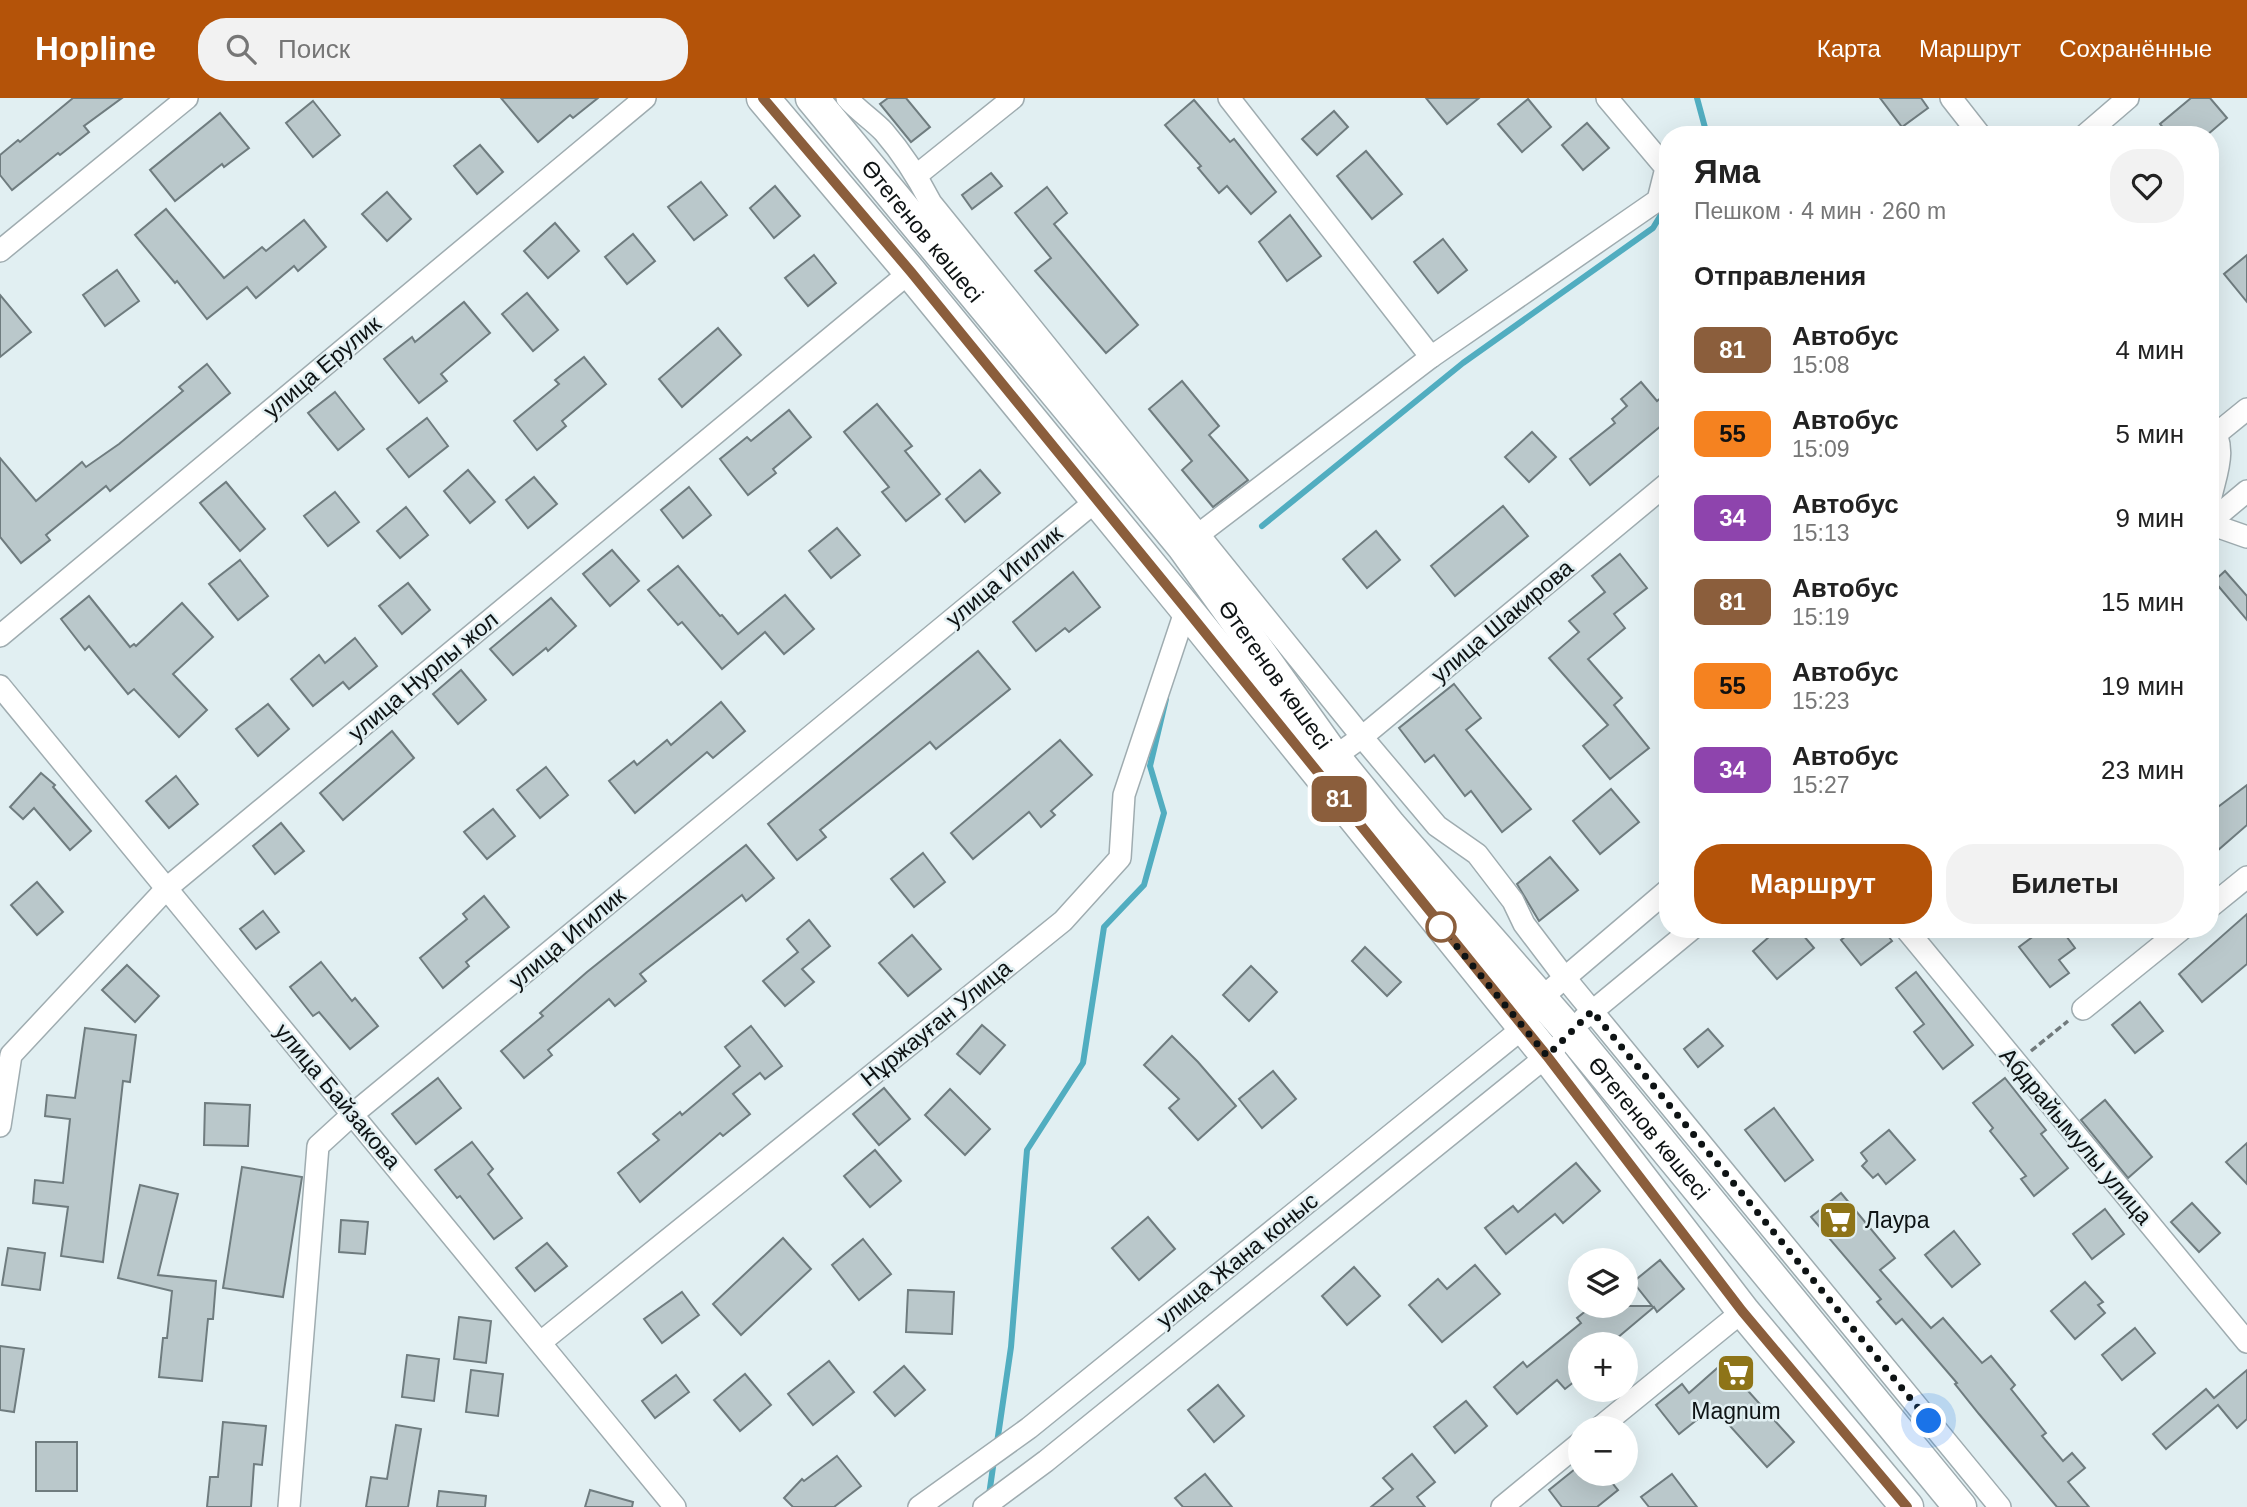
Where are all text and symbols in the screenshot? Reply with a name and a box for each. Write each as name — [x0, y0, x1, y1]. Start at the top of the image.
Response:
search box — [198, 18, 688, 81]
text: Hopline — [35, 30, 156, 67]
icon: search — [222, 30, 260, 68]
text: Поиск — [278, 34, 350, 64]
text: Карта — [1817, 35, 1881, 62]
text: Маршрут — [1919, 35, 2021, 62]
text: Сохранённые — [2059, 35, 2212, 62]
button: heart — [2110, 149, 2184, 223]
text: Яма — [1694, 153, 1760, 190]
street label: Өтегенов көшесі — [856, 155, 989, 308]
text: Пешком · 4 мин · 260 m — [1694, 198, 1946, 224]
text: Отправления — [1694, 261, 1866, 291]
street label: улица Ерулик — [258, 310, 387, 424]
text: Автобус — [1792, 321, 1899, 351]
text: 4 мин — [2116, 335, 2184, 365]
text: 81 — [1719, 336, 1746, 363]
text: 15:08 — [1792, 352, 1850, 378]
text: Автобус — [1792, 405, 1899, 435]
text: 5 мин — [2116, 419, 2184, 449]
text: 55 — [1719, 420, 1746, 447]
text: 15:09 — [1792, 436, 1850, 462]
text: Автобус — [1792, 489, 1899, 519]
text: 9 мин — [2116, 503, 2184, 533]
text: 34 — [1719, 504, 1746, 531]
street label: улица Игилик — [941, 519, 1068, 632]
text: 15:13 — [1792, 520, 1850, 546]
street label: улица Шакирова — [1426, 554, 1578, 688]
text: Автобус — [1792, 573, 1899, 603]
text: 15 мин — [2101, 587, 2184, 617]
text: 81 — [1719, 588, 1746, 615]
street label: Өтегенов көшесі — [1213, 595, 1337, 754]
text: 15:19 — [1792, 604, 1850, 630]
street label: улица Нурлы жол — [343, 606, 503, 746]
text: Автобус — [1792, 657, 1899, 687]
text: 19 мин — [2101, 671, 2184, 701]
text: 55 — [1719, 672, 1746, 699]
text: 15:23 — [1792, 688, 1850, 714]
text: Автобус — [1792, 741, 1899, 771]
text: 23 мин — [2101, 755, 2184, 785]
text: 34 — [1719, 756, 1746, 783]
text: 15:27 — [1792, 772, 1850, 798]
line badge: 81 — [1308, 776, 1370, 822]
text: 81 — [1326, 785, 1352, 812]
button: Маршрут — [1694, 844, 1932, 924]
button: Билеты — [1946, 844, 2184, 924]
street label: улица Игилик — [504, 881, 631, 994]
unlabelled marker — [1426, 912, 1456, 942]
street label: Нұржауған Улица — [856, 954, 1017, 1092]
street label: улица Байзакова — [270, 1018, 406, 1174]
street label: Абдрайымулы улица — [1995, 1042, 2158, 1230]
street label: Өтегенов көшесі — [1583, 1052, 1715, 1205]
street label: улица Жана коныс — [1151, 1187, 1323, 1333]
supermarket icon: Лаура — [1817, 1199, 1859, 1241]
place label: Лаура — [1865, 1207, 1930, 1233]
map controls — [1568, 1248, 1638, 1486]
button: layers — [1568, 1248, 1638, 1318]
button: + — [1568, 1332, 1638, 1402]
supermarket icon: Magnum — [1715, 1352, 1757, 1394]
place label: Magnum — [1691, 1398, 1781, 1424]
your location — [1911, 1403, 1946, 1438]
button: − — [1568, 1416, 1638, 1486]

